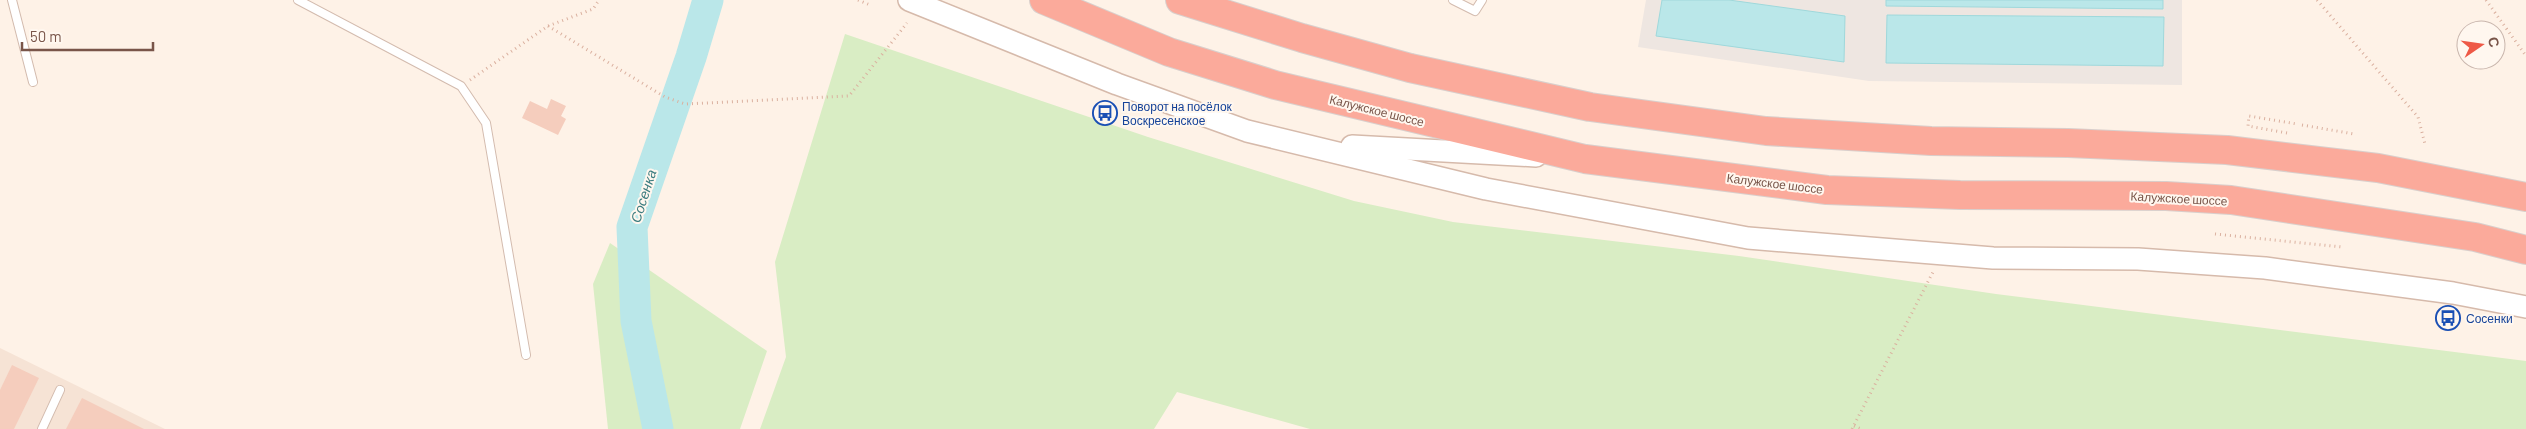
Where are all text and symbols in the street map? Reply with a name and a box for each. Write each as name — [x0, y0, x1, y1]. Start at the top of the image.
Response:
scale bar — [22, 20, 154, 52]
north arrow — [2456, 20, 2506, 70]
text: 50 m — [30, 27, 62, 45]
text: С — [2485, 35, 2504, 49]
street label: Калужское шоссе — [1328, 91, 1426, 130]
place label: Поворот на посёлок Воскресенское — [1122, 99, 1233, 128]
bus stop icon: Поворот на посёлок Воскресенское — [1092, 100, 1118, 126]
water label: Сосенка — [626, 167, 660, 225]
street label: Калужское шоссе — [1726, 170, 1824, 197]
street label: Калужское шоссе — [2130, 188, 2228, 209]
bus stop icon: Сосенки — [2435, 305, 2461, 331]
place label: Сосенки — [2466, 311, 2513, 325]

